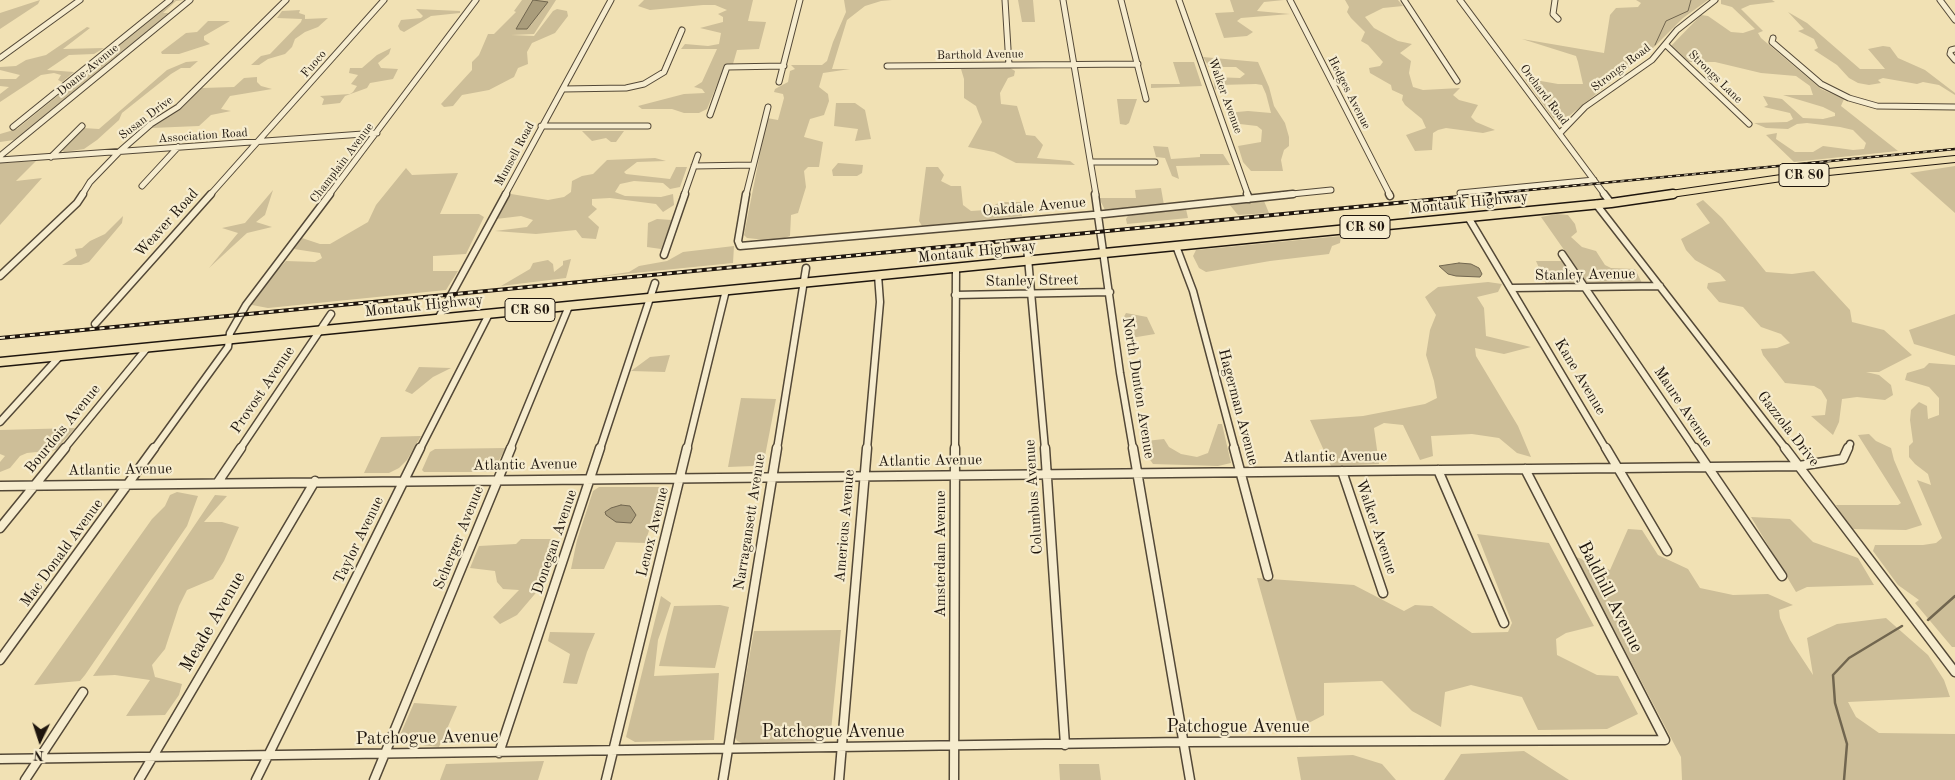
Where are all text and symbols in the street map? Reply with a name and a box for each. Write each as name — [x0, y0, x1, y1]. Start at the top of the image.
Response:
street label: Doane Avenue — [54, 41, 122, 99]
street label: Strongs Road — [1588, 41, 1654, 95]
street label: Fuoco — [298, 47, 330, 81]
street label: Barthold Avenue — [936, 47, 1024, 63]
street label: Strongs Lane — [1685, 48, 1745, 106]
street label: Hedges Avenue — [1324, 54, 1374, 132]
street label: Walker Avenue — [1205, 56, 1245, 136]
street label: Orchard Road — [1516, 62, 1572, 128]
street label: Susan Drive — [116, 93, 176, 143]
street label: Champlain Avenue — [307, 120, 377, 206]
street label: Munsell Road — [492, 120, 538, 188]
street label: Association Road — [158, 126, 248, 146]
road number: CR 80 — [1779, 164, 1829, 186]
street label: Weaver Road — [131, 185, 203, 261]
street label: Montauk Highway — [1409, 188, 1529, 218]
street label: Oakdale Avenue — [982, 194, 1086, 220]
road number: CR 80 — [1340, 216, 1390, 238]
street label: Montauk Highway — [917, 237, 1037, 267]
street label: Stanley Avenue — [1534, 265, 1636, 285]
street label: Stanley Street — [985, 271, 1079, 291]
street label: Montauk Highway — [364, 291, 484, 321]
road number: CR 80 — [505, 298, 555, 322]
street label: North Dunton Avenue — [1118, 316, 1158, 460]
street label: Kane Avenue — [1550, 336, 1610, 418]
street label: Provost Avenue — [227, 343, 299, 437]
street label: Hagerman Avenue — [1214, 347, 1262, 467]
street label: Maure Avenue — [1650, 363, 1716, 451]
street label: Bourdois Avenue — [22, 381, 104, 477]
street label: Gazzola Drive — [1753, 388, 1823, 470]
street label: Columbus Avenue — [1021, 439, 1047, 555]
street label: Atlantic Avenue — [1283, 447, 1387, 467]
street label: Atlantic Avenue — [878, 451, 982, 471]
street label: Narragansett Avenue — [730, 452, 770, 592]
street label: Atlantic Avenue — [473, 455, 577, 475]
street label: Atlantic Avenue — [68, 460, 172, 480]
street label: Americus Avenue — [831, 469, 859, 583]
street label: Walker Avenue — [1351, 477, 1401, 577]
street label: Scherger Avenue — [430, 484, 488, 592]
street label: Lenox Avenue — [633, 485, 673, 579]
street label: Donegan Avenue — [529, 487, 581, 597]
street label: Amsterdam Avenue — [932, 490, 950, 618]
street label: Taylor Avenue — [330, 494, 388, 586]
street label: Mac Donald Avenue — [17, 495, 107, 611]
street label: Baldhill Avenue — [1573, 538, 1647, 656]
street label: Meade Avenue — [176, 568, 250, 676]
north arrow — [15, 715, 65, 765]
street label: Patchogue Avenue — [1166, 716, 1310, 738]
street label: Patchogue Avenue — [761, 721, 905, 743]
street label: Patchogue Avenue — [355, 726, 499, 750]
text: N — [33, 748, 45, 762]

